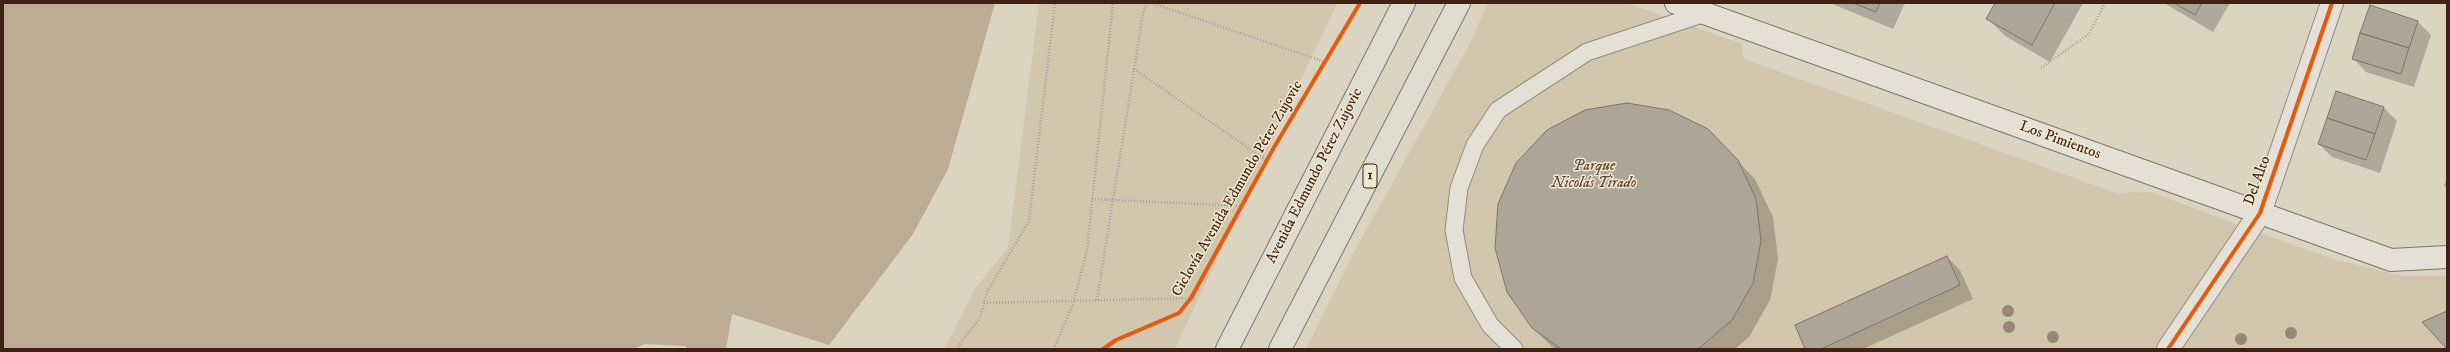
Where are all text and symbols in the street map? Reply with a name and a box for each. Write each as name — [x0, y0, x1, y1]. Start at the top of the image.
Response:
street label: Ciclovía Avenida Edmundo Pérez Zujovic — [1169, 78, 1307, 300]
street label: Avenida Edmundo Pérez Zujovic — [1263, 85, 1367, 267]
street label: Los Pimientos — [2017, 118, 2103, 164]
street label: Del Alto — [2241, 154, 2275, 208]
park label: Parque Nicolás Tirado — [1552, 158, 1636, 193]
road number: 1 — [1363, 164, 1377, 188]

